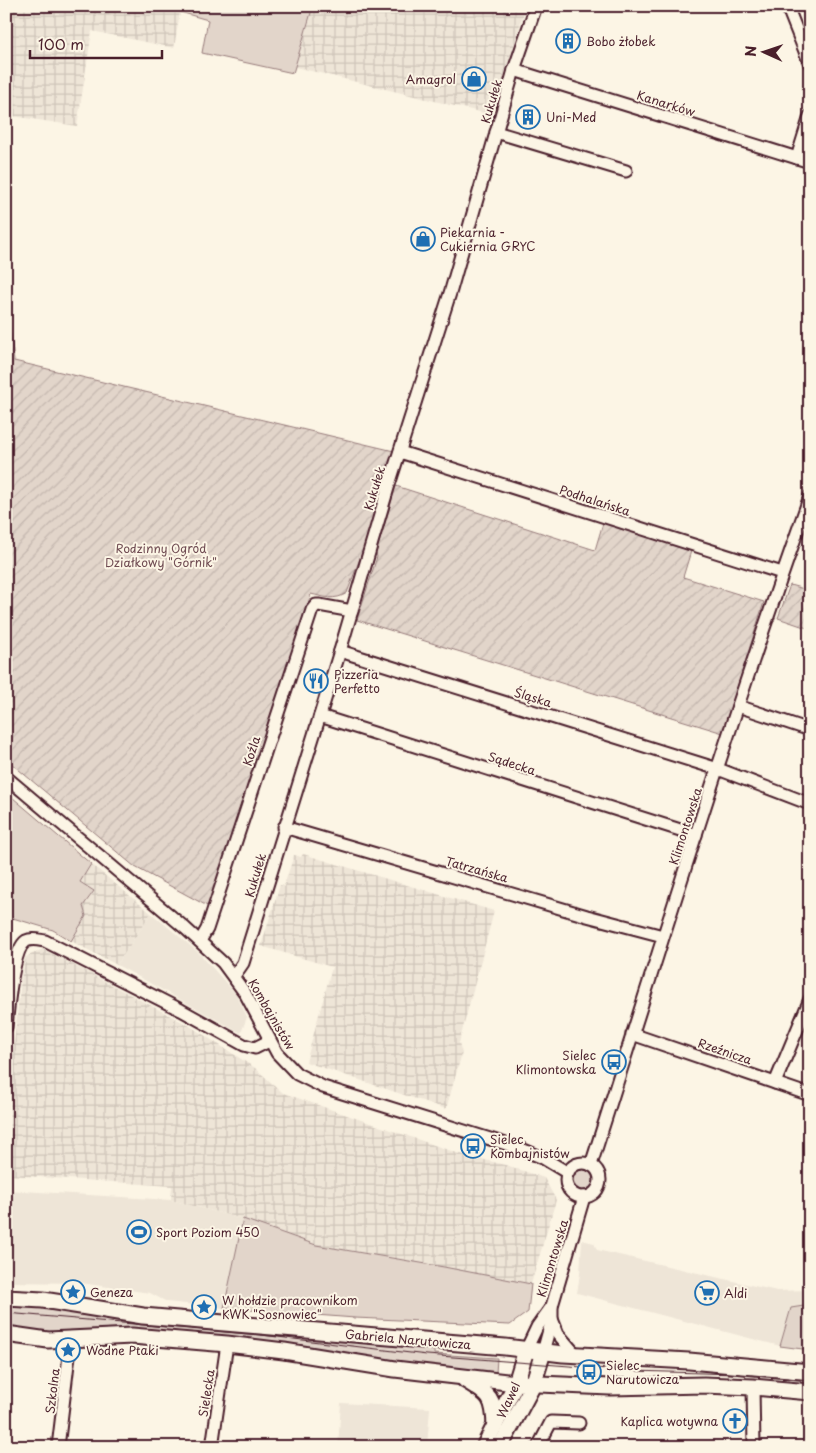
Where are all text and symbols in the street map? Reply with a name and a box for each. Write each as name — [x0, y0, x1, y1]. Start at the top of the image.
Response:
scale bar — [30, 28, 162, 60]
building icon: Bobo żłobek — [555, 28, 581, 54]
north arrow — [738, 28, 788, 78]
text: 100 m — [38, 32, 84, 55]
place label: Bobo żłobek — [586, 32, 656, 50]
text: N — [740, 45, 761, 57]
shop icon: Amagrol — [461, 66, 487, 92]
place label: Amagrol — [406, 70, 456, 88]
street label: Kukułek — [476, 77, 506, 125]
street label: Kanarków — [635, 86, 698, 120]
building icon: Uni-Med — [515, 104, 541, 130]
place label: Uni-Med — [546, 108, 596, 126]
place label: Piekarnia - Cukiernia GRYC — [440, 223, 536, 255]
shop icon: Piekarnia - Cukiernia GRYC — [410, 226, 436, 252]
street label: Kukułek — [359, 464, 389, 512]
street label: Podhalańska — [557, 480, 633, 520]
park label: Rodzinny Ogród Działkowy "Górnik" — [105, 539, 217, 571]
place label: Pizzeria Perfetto — [334, 665, 380, 697]
restaurant icon: Pizzeria Perfetto — [303, 668, 329, 694]
street label: Śląska — [512, 683, 554, 711]
street label: Koźla — [238, 733, 264, 768]
street label: Sądecka — [486, 747, 539, 779]
street label: Klimontowska — [664, 785, 706, 867]
street label: Kukułek — [240, 851, 270, 899]
street label: Tatrzańska — [444, 852, 511, 887]
street label: Kombajnistów — [244, 975, 300, 1054]
street label: Rzeźnicza — [696, 1033, 755, 1069]
place label: Sielec Klimontowska — [516, 1046, 597, 1078]
bus stop icon: Sielec Klimontowska — [601, 1049, 627, 1075]
place label: Sielec Kombajnistów — [490, 1130, 570, 1162]
bus stop icon: Sielec Kombajnistów — [460, 1133, 486, 1159]
street label: Klimontowska — [532, 1216, 573, 1299]
sports icon: Sport Poziom 450 — [126, 1219, 152, 1245]
place label: Sport Poziom 450 — [156, 1223, 260, 1241]
place icon: Geneza — [60, 1279, 86, 1305]
supermarket icon: Aldi — [694, 1280, 720, 1306]
place label: Geneza — [90, 1283, 134, 1301]
place label: Aldi — [724, 1284, 747, 1302]
place label: W hołdzie pracownikom KWK "Sosnowiec" — [222, 1291, 358, 1323]
place icon: W hołdzie pracownikom KWK "Sosnowiec" — [191, 1294, 217, 1320]
street label: Gabriela Narutowicza — [344, 1325, 472, 1354]
place icon: Wodne Ptaki — [55, 1337, 81, 1363]
place label: Wodne Ptaki — [86, 1341, 159, 1359]
place label: Sielec Narutowicza — [606, 1356, 679, 1388]
bus stop icon: Sielec Narutowicza — [576, 1359, 602, 1385]
street label: Szkolna — [40, 1367, 64, 1415]
street label: Sielecka — [193, 1367, 219, 1418]
street label: Wawel — [492, 1379, 524, 1421]
church icon: Kaplica wotywna — [722, 1408, 748, 1434]
place label: Kaplica wotywna — [621, 1412, 719, 1430]

